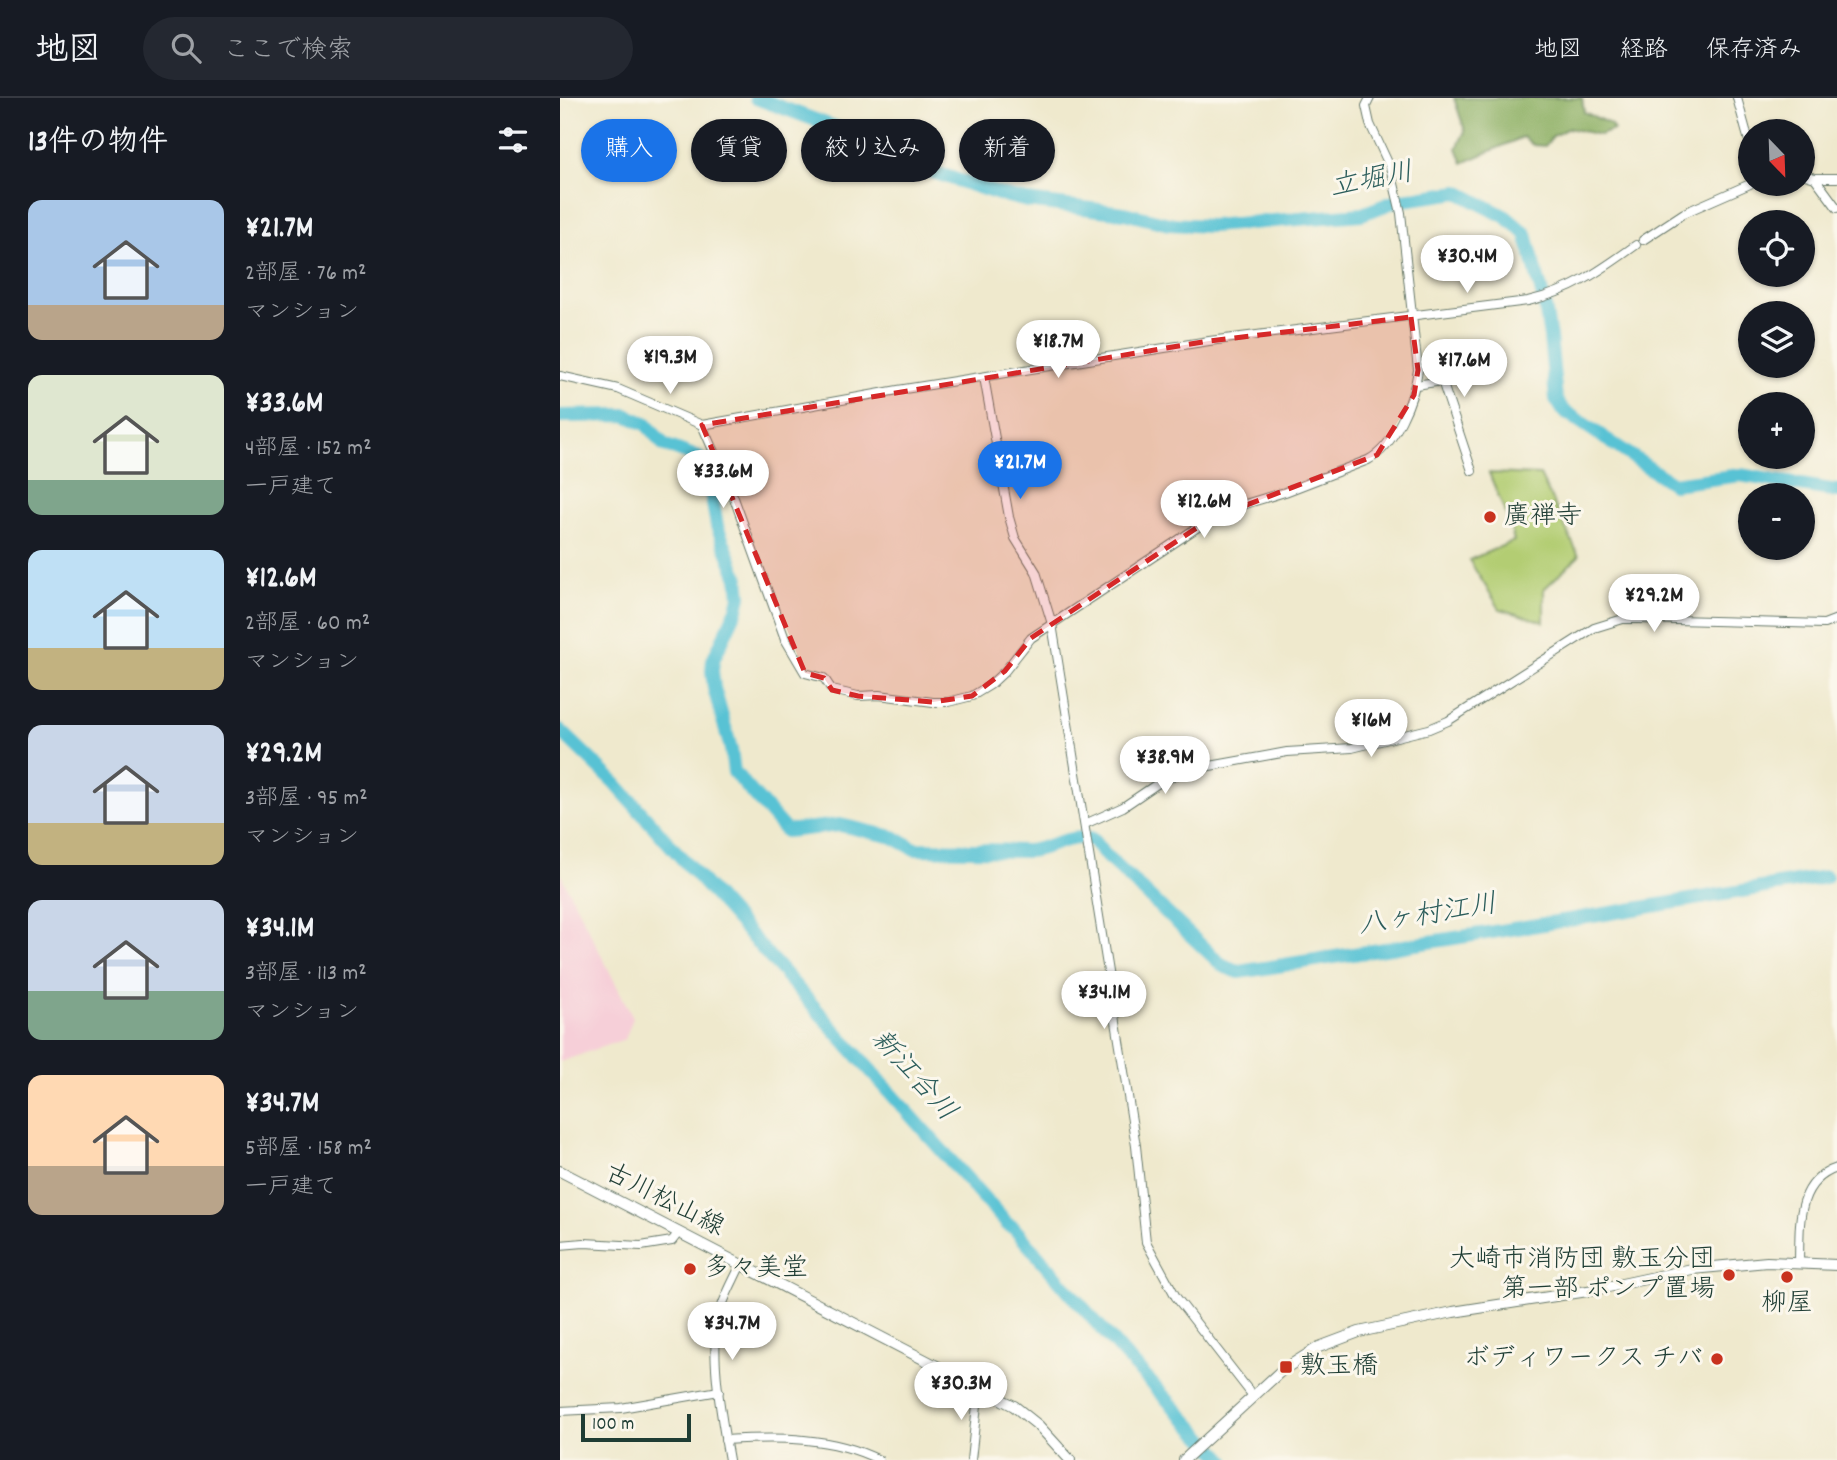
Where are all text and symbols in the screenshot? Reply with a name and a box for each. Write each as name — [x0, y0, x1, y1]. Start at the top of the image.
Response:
search box — [143, 17, 633, 80]
text: 地図 — [35, 29, 101, 76]
icon: search — [167, 29, 205, 67]
text: ここで検索 — [223, 33, 353, 70]
text: 地図 — [1534, 34, 1582, 68]
text: 経路 — [1620, 34, 1668, 68]
text: 保存済み — [1706, 34, 1802, 68]
chip: 購入 — [581, 119, 677, 182]
chip: 賃貸 — [691, 119, 787, 182]
chip: 絞り込み — [801, 119, 945, 182]
chip: 新着 — [959, 119, 1055, 182]
north arrow — [1738, 119, 1815, 196]
map controls — [1738, 119, 1815, 560]
icon: filters — [494, 121, 532, 159]
text: 13件の物件 — [28, 123, 168, 166]
water label: 立堀川 — [1327, 154, 1417, 210]
text: ¥21.7M — [245, 209, 313, 252]
button: locate — [1738, 210, 1815, 287]
icon: home — [84, 228, 168, 312]
pin: ¥30.4M — [1410, 236, 1524, 295]
text: ¥30.4M — [1437, 241, 1497, 274]
text: 2部屋 · 76 m² — [245, 258, 366, 291]
text: マンション — [245, 297, 359, 330]
button: layers — [1738, 301, 1815, 378]
pin: ¥18.7M — [1001, 320, 1115, 380]
text: ¥18.7M — [1032, 326, 1084, 359]
pin: ¥19.3M — [613, 336, 727, 396]
pin: ¥17.6M — [1407, 340, 1521, 399]
text: ¥19.3M — [643, 342, 697, 375]
text: ¥17.6M — [1437, 345, 1491, 378]
text: ¥33.6M — [245, 384, 323, 427]
button: + — [1738, 392, 1815, 469]
icon: home — [84, 403, 168, 487]
text: 4部屋 · 152 m² — [245, 433, 372, 466]
pin: ¥21.7M — [963, 442, 1077, 501]
text: ¥21.7M — [994, 447, 1046, 480]
pin: ¥33.6M — [666, 450, 780, 510]
text: ¥33.6M — [693, 456, 753, 489]
text: 一戸建て — [245, 472, 337, 505]
pin: ¥12.6M — [1147, 480, 1261, 540]
button: − — [1738, 483, 1815, 560]
text: ¥12.6M — [1177, 486, 1231, 519]
place label: 廣禅寺 — [1504, 499, 1582, 536]
marker: 廣禅寺 — [1482, 509, 1498, 525]
text: ¥12.6M — [245, 559, 316, 602]
pin: ¥29.2M — [1597, 574, 1711, 634]
icon: home — [84, 578, 168, 662]
text: ¥29.2M — [1624, 580, 1684, 613]
text: 2部屋 · 60 m² — [245, 608, 370, 641]
text: マンション — [245, 647, 359, 680]
pin: ¥16M — [1330, 700, 1412, 759]
text: ¥16M — [1351, 705, 1391, 738]
text: ¥29.2M — [245, 734, 322, 777]
pin: ¥38.9M — [1108, 736, 1222, 796]
text: ¥38.9M — [1136, 742, 1194, 775]
icon: home — [84, 753, 168, 837]
text: 3部屋 · 95 m² — [245, 783, 368, 816]
text: マンション — [245, 822, 359, 855]
water label: 八ヶ村江川 — [1356, 886, 1500, 948]
text: ¥34.1M — [245, 909, 314, 952]
icon: home — [84, 928, 168, 1012]
text: 3部屋 · 113 m² — [245, 958, 367, 991]
pin: ¥34.1M — [1047, 972, 1161, 1031]
text: ¥34.1M — [1077, 977, 1131, 1010]
text: マンション — [245, 997, 359, 1030]
water label: 新江合川 — [860, 1022, 964, 1132]
text: ¥34.7M — [245, 1084, 319, 1127]
icon: home — [84, 1103, 168, 1187]
text: 5部屋 · 158 m² — [245, 1133, 372, 1166]
street label: 古川松山線 — [598, 1155, 730, 1247]
text: 一戸建て — [245, 1172, 337, 1205]
place label: 大崎市消防団 敷玉分団 第一部 ポンプ置場 — [1449, 1242, 1715, 1309]
place label: 多々美堂 — [704, 1251, 808, 1288]
marker: 多々美堂 — [682, 1261, 698, 1277]
marker: 大崎市消防団 敷玉分団 第一部 ポンプ置場 — [1721, 1267, 1737, 1283]
marker: 柳屋 — [1779, 1269, 1795, 1285]
place label: 柳屋 — [1761, 1286, 1813, 1323]
pin: ¥34.7M — [675, 1302, 789, 1362]
text: ¥34.7M — [704, 1308, 761, 1341]
place label: ボディワークス チバ — [1464, 1341, 1703, 1378]
place label: 敷玉橋 — [1300, 1349, 1378, 1386]
marker: ボディワークス チバ — [1709, 1351, 1725, 1367]
marker: 敷玉橋 — [1278, 1359, 1294, 1375]
pin: ¥30.3M — [904, 1362, 1018, 1422]
text: ¥30.3M — [930, 1368, 992, 1401]
scale bar — [581, 1411, 691, 1443]
text: 100 m — [592, 1412, 634, 1439]

